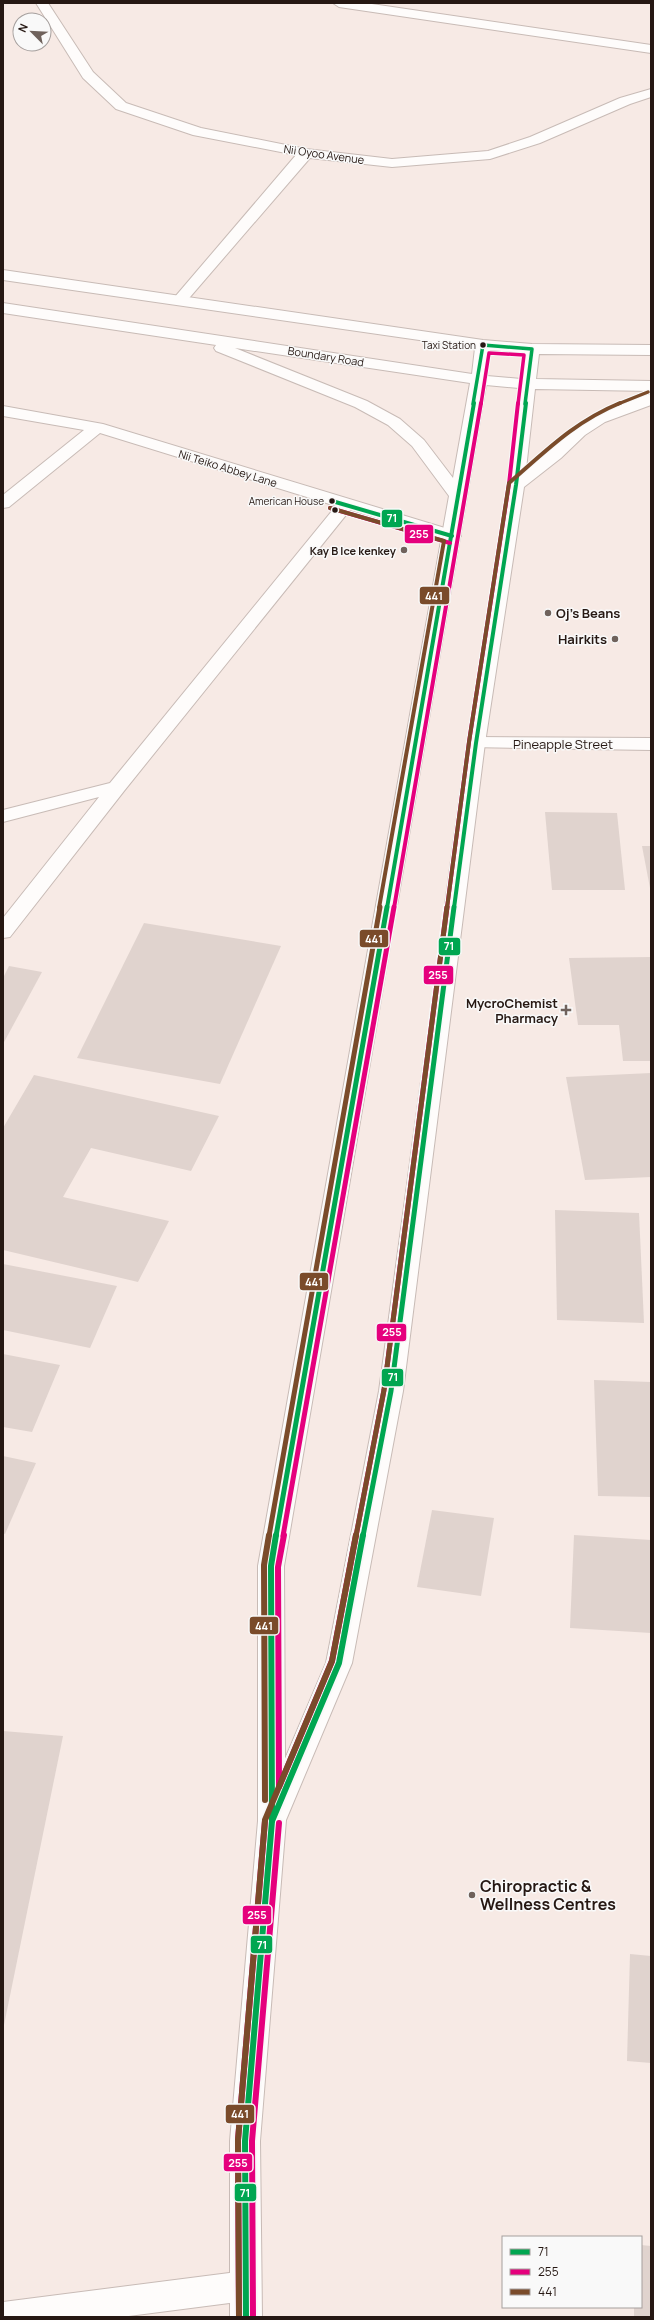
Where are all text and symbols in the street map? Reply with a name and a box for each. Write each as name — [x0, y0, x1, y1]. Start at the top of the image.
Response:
north arrow — [12, 12, 52, 52]
text: N — [14, 21, 31, 34]
street label: Nii Oyoo Avenue — [283, 141, 366, 167]
place label: Taxi Station — [422, 338, 476, 352]
marker: Taxi Station — [478, 340, 488, 350]
street label: Boundary Road — [287, 343, 365, 369]
street label: Nii Teiko Abbey Lane — [177, 446, 280, 490]
place label: American House — [249, 494, 324, 508]
marker: American House — [327, 496, 337, 506]
unlabelled marker — [330, 505, 340, 515]
line badge: 71 — [381, 509, 403, 528]
text: 71 — [387, 510, 397, 525]
line badge: 255 — [404, 524, 434, 544]
text: 255 — [409, 526, 429, 541]
place label: Kay B Ice kenkey — [310, 543, 397, 558]
marker: Kay B Ice kenkey — [399, 545, 409, 555]
line badge: 441 — [419, 586, 450, 605]
text: 441 — [425, 588, 443, 603]
place label: Oj's Beans — [556, 604, 620, 622]
marker: Oj's Beans — [543, 608, 553, 618]
place label: Hairkits — [558, 630, 607, 648]
marker: Hairkits — [610, 634, 620, 644]
street label: Pineapple Street — [513, 735, 613, 753]
line badge: 441 — [359, 929, 389, 948]
text: 441 — [365, 931, 383, 946]
line badge: 71 — [438, 937, 461, 956]
text: 71 — [444, 938, 454, 953]
line badge: 255 — [423, 965, 454, 985]
text: 255 — [428, 967, 448, 982]
place label: MycroChemist Pharmacy — [466, 994, 559, 1027]
marker: MycroChemist Pharmacy — [561, 1005, 571, 1015]
line badge: 441 — [299, 1272, 329, 1291]
text: 441 — [305, 1274, 323, 1289]
line badge: 255 — [376, 1323, 407, 1342]
text: 255 — [382, 1324, 402, 1339]
line badge: 71 — [381, 1368, 404, 1387]
text: 71 — [388, 1369, 398, 1384]
line badge: 441 — [249, 1616, 279, 1635]
text: 441 — [255, 1618, 273, 1633]
place label: Chiropractic & Wellness Centres — [480, 1875, 616, 1915]
marker: Chiropractic & Wellness Centres — [467, 1890, 477, 1900]
line badge: 255 — [242, 1905, 272, 1925]
text: 255 — [247, 1907, 267, 1922]
line badge: 71 — [250, 1935, 273, 1954]
text: 71 — [257, 1937, 267, 1952]
line badge: 441 — [225, 2104, 255, 2124]
text: 441 — [231, 2106, 249, 2121]
line badge: 255 — [223, 2153, 253, 2172]
text: 255 — [228, 2155, 248, 2170]
line badge: 71 — [234, 2183, 257, 2202]
text: 71 — [240, 2185, 250, 2200]
legend — [502, 2236, 642, 2308]
text: 71 — [538, 2243, 549, 2260]
text: 255 — [538, 2263, 559, 2280]
text: 441 — [538, 2283, 557, 2300]

